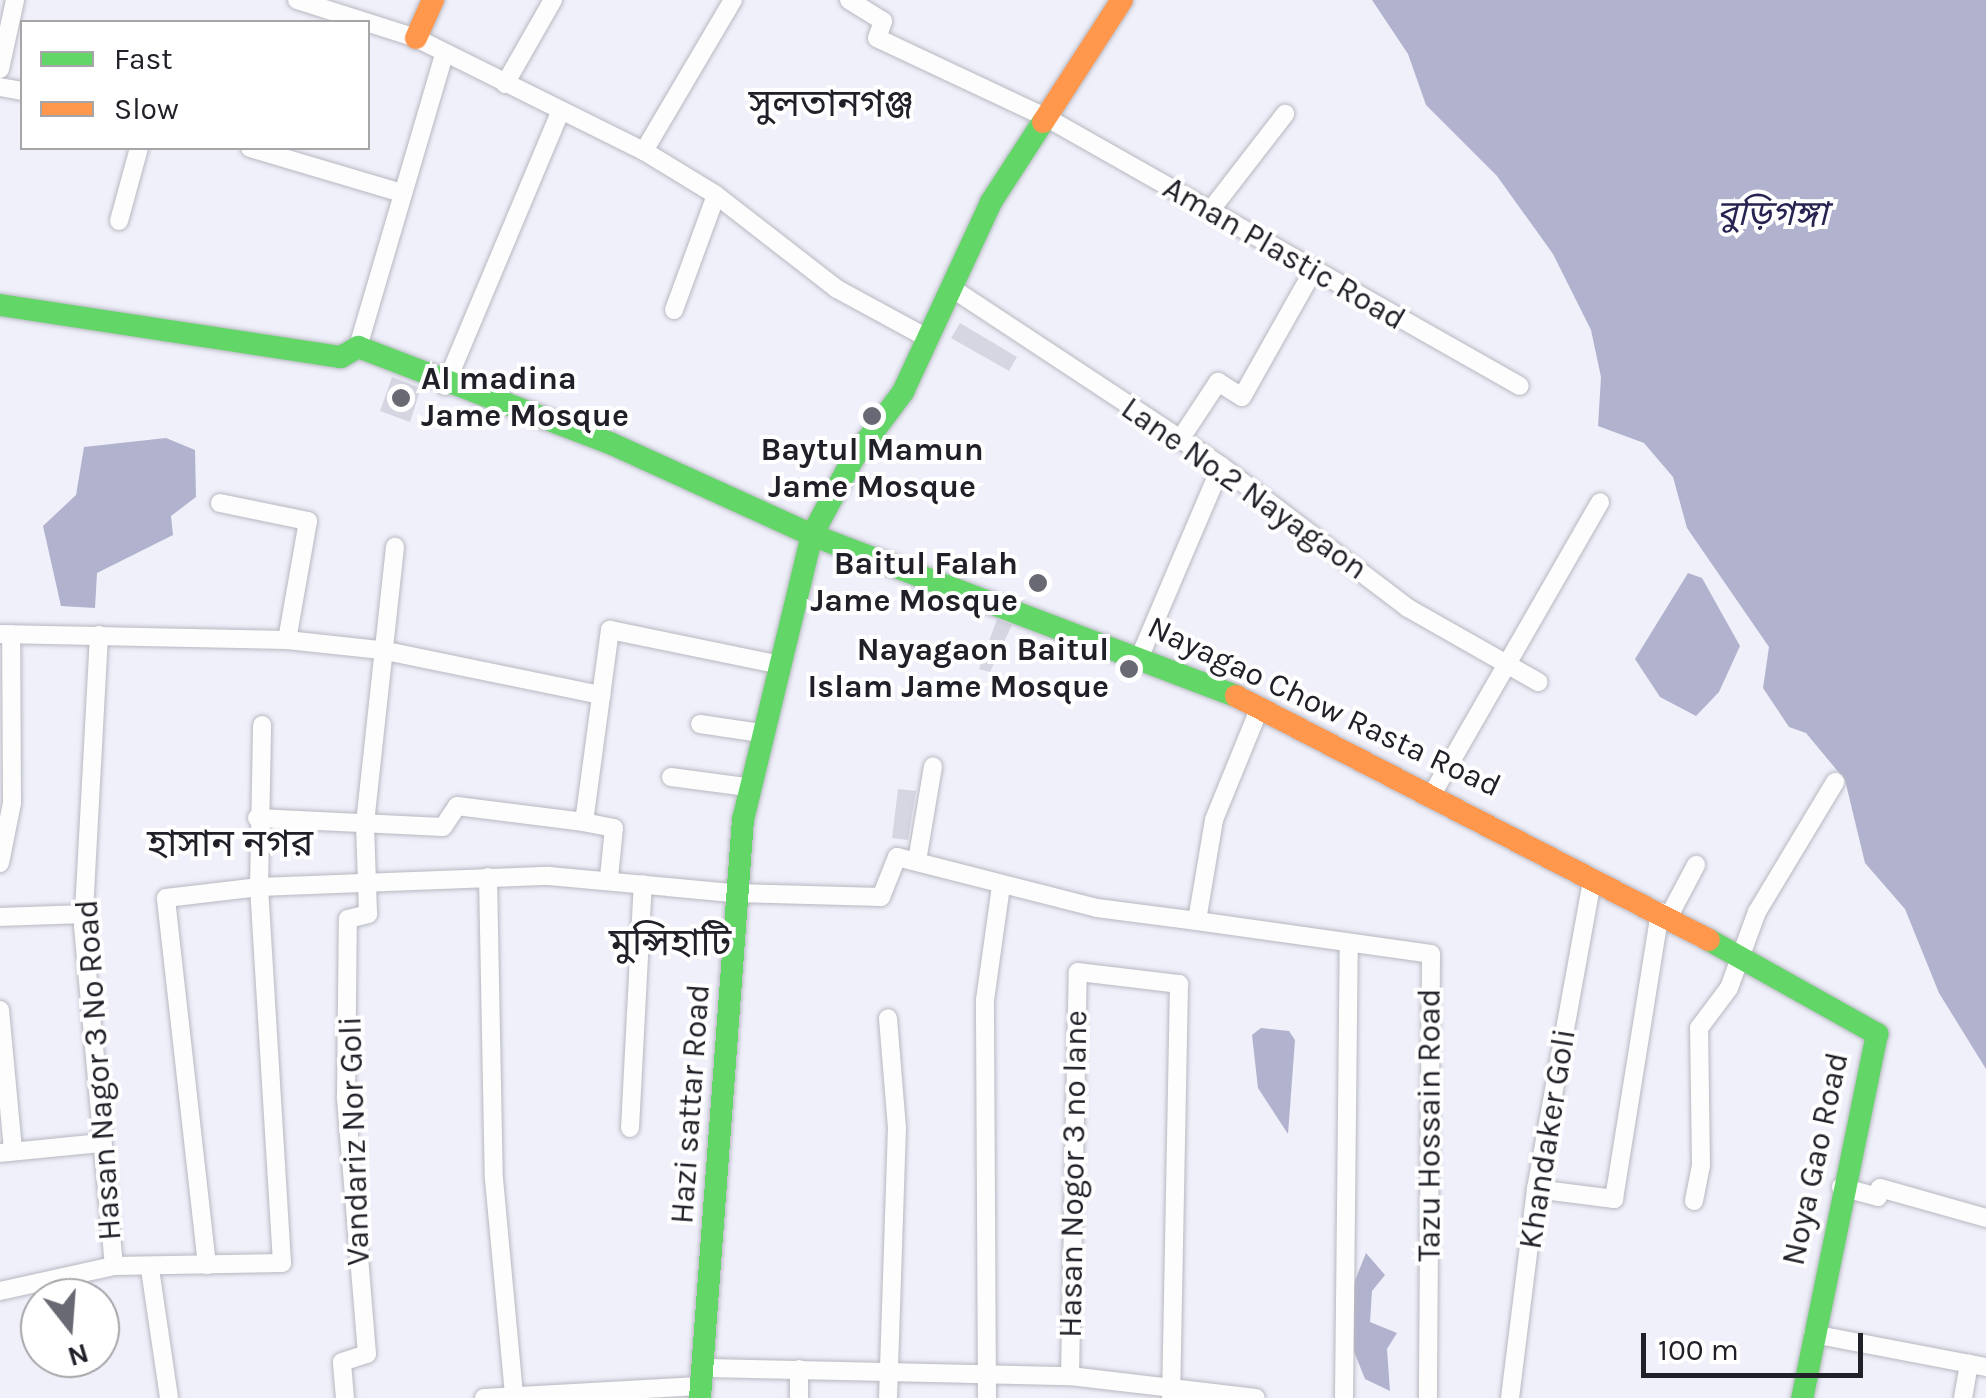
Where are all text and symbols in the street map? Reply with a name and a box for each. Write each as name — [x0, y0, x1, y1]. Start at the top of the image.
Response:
legend — [20, 20, 370, 150]
text: Fast — [114, 41, 173, 77]
district label: সুলতানগঞ্জ — [749, 81, 913, 127]
text: Slow — [114, 91, 179, 127]
street label: Aman Plastic Road — [1156, 169, 1412, 339]
water label: বুড়িগঙ্গা — [1716, 193, 1828, 235]
place label: Al madina Jame Mosque — [421, 361, 629, 436]
marker: Al madina Jame Mosque — [390, 387, 412, 409]
street label: Lane No.2 Nayagaon — [1114, 390, 1374, 588]
marker: Baytul Mamun Jame Mosque — [861, 405, 883, 427]
place label: Baytul Mamun Jame Mosque — [760, 432, 984, 507]
place label: Baitul Falah Jame Mosque — [810, 546, 1018, 621]
marker: Baitul Falah Jame Mosque — [1027, 572, 1049, 594]
street label: Nayagao Chow Rasta Road — [1141, 608, 1507, 806]
place label: Nayagaon Baitul Islam Jame Mosque — [808, 632, 1109, 707]
marker: Nayagaon Baitul Islam Jame Mosque — [1118, 658, 1140, 680]
district label: হাসান নগর — [147, 821, 313, 867]
street label: Hasan Nagor 3 No Road — [68, 898, 130, 1242]
district label: মুন্সিহাটি — [609, 920, 731, 966]
street label: Hazi sattar Road — [663, 983, 719, 1225]
street label: Tazu Hossain Road — [1411, 988, 1449, 1262]
street label: Hasan Nogor 3 no lane — [1052, 1010, 1096, 1338]
street label: Vandariz Nor Goli — [331, 1016, 379, 1266]
street label: Khandaker Goli — [1512, 1026, 1584, 1252]
street label: Noya Gao Road — [1775, 1049, 1857, 1269]
north arrow — [20, 1278, 120, 1378]
scale bar — [1646, 1313, 1868, 1375]
text: 100 m — [1658, 1332, 1739, 1368]
text: N — [64, 1337, 93, 1374]

